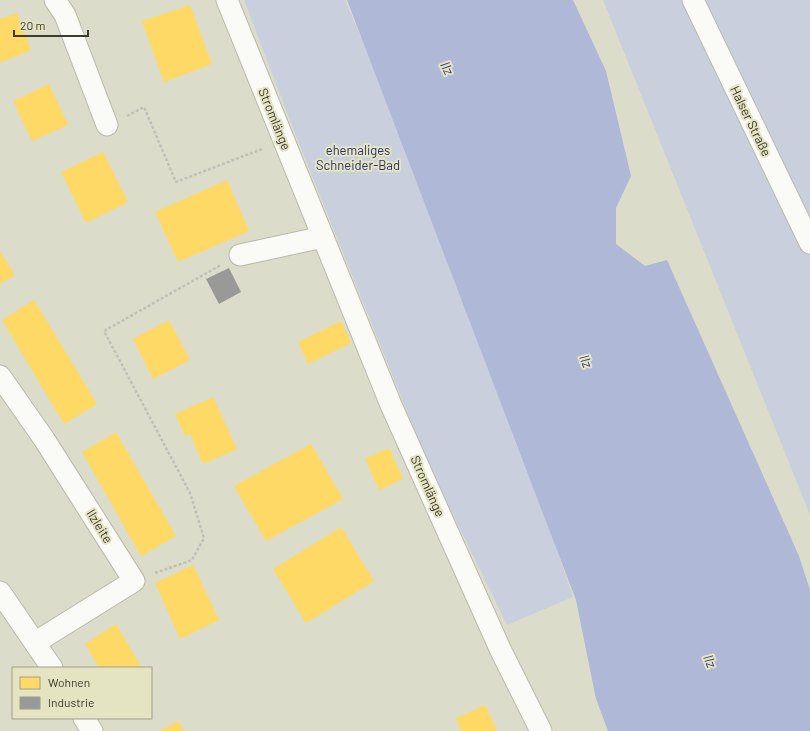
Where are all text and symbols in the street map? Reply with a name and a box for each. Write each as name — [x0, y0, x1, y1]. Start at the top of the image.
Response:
scale bar — [14, 12, 88, 38]
text: 20 m — [20, 18, 46, 32]
water label: Ilz — [437, 58, 458, 78]
street label: Halser Straße — [727, 83, 775, 159]
street label: Stromlänge — [255, 86, 295, 152]
park label: ehemaliges Schneider-Bad — [316, 142, 400, 173]
water label: Ilz — [576, 352, 597, 371]
street label: Stromlänge — [407, 453, 449, 519]
street label: Ilzleite — [83, 506, 117, 546]
water label: Ilz — [700, 652, 721, 671]
legend — [12, 667, 152, 719]
text: Wohnen — [48, 675, 90, 689]
text: Industrie — [48, 695, 94, 709]

